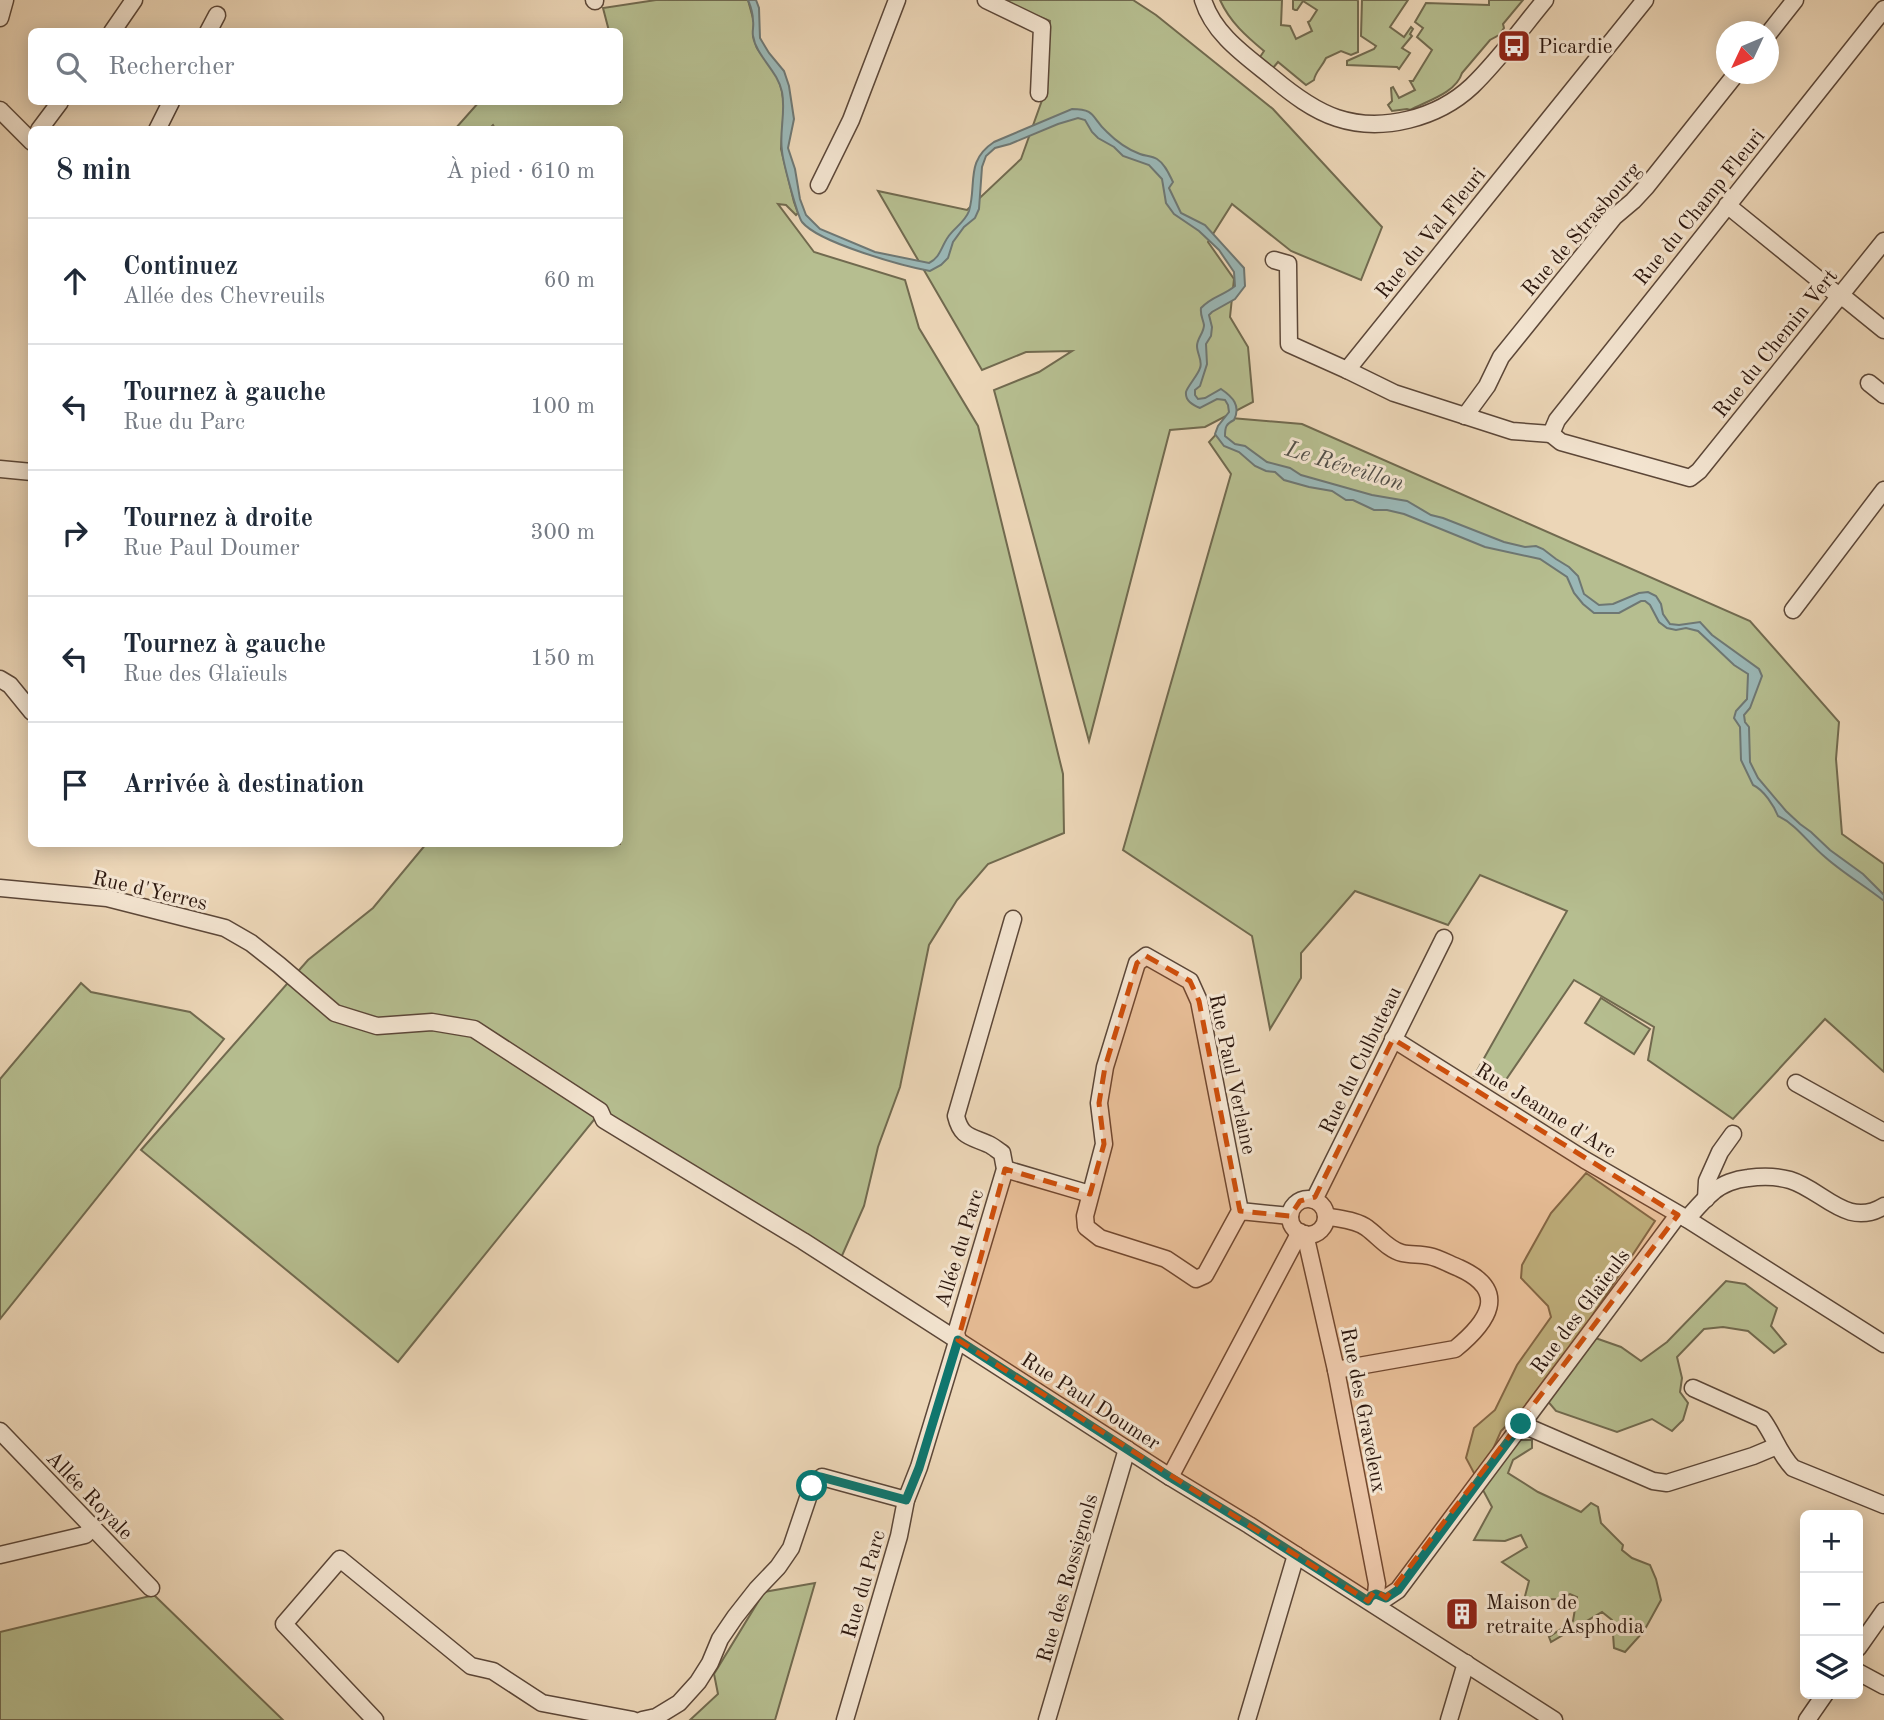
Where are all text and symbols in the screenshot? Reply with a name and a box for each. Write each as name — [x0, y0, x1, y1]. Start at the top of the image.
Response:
north arrow — [1716, 21, 1779, 84]
bus stop icon: Picardie — [1495, 27, 1533, 65]
search box — [28, 28, 623, 105]
place label: Picardie — [1538, 37, 1612, 58]
icon: search — [52, 48, 90, 86]
text: Rechercher — [108, 54, 235, 80]
street label: Rue du Champ Fleuri — [1631, 126, 1769, 290]
text: 8 min — [56, 156, 131, 186]
street label: Rue de Strasbourg — [1519, 159, 1646, 301]
text: À pied · 610 m — [446, 160, 595, 183]
street label: Rue du Val Fleuri — [1372, 165, 1490, 303]
text: Continuez — [123, 254, 238, 280]
icon: ahead — [56, 262, 94, 300]
street label: Rue du Chemin Vert — [1710, 266, 1842, 422]
text: 60 m — [544, 269, 595, 292]
text: Allée des Chevreuils — [123, 285, 325, 308]
text: Tournez à gauche — [123, 380, 326, 406]
icon: left — [56, 388, 94, 426]
text: 100 m — [530, 395, 595, 418]
text: Rue du Parc — [123, 411, 245, 434]
water label: Le Réveillon — [1282, 437, 1407, 495]
text: Tournez à droite — [123, 506, 313, 532]
icon: right — [56, 514, 94, 552]
text: 300 m — [530, 521, 595, 544]
text: Rue Paul Doumer — [123, 537, 300, 560]
text: Tournez à gauche — [123, 632, 326, 658]
icon: left — [56, 640, 94, 678]
text: 150 m — [530, 647, 595, 670]
text: Rue des Glaïeuls — [123, 663, 287, 686]
icon: arrive — [56, 766, 94, 804]
text: Arrivée à destination — [123, 772, 365, 798]
street label: Rue d'Yerres — [90, 868, 209, 915]
street label: Rue du Culbuteau — [1317, 984, 1406, 1138]
street label: Rue Paul Verlaine — [1204, 992, 1259, 1156]
street label: Rue Jeanne d'Arc — [1471, 1060, 1619, 1163]
street label: Allée du Parc — [933, 1187, 988, 1310]
street label: Rue des Glaïeuls — [1528, 1246, 1635, 1378]
street label: Rue des Graveleux — [1336, 1326, 1389, 1495]
street label: Rue Paul Doumer — [1017, 1350, 1164, 1455]
route end — [1505, 1408, 1536, 1439]
street label: Allée Royale — [42, 1448, 136, 1544]
route start — [796, 1470, 827, 1501]
street label: Rue des Rossignols — [1034, 1492, 1103, 1665]
map controls — [1800, 1510, 1863, 1699]
button: + — [1800, 1510, 1863, 1573]
street label: Rue du Parc — [839, 1528, 890, 1641]
button: − — [1800, 1573, 1863, 1636]
place label: Maison de retraite Asphodia — [1486, 1593, 1644, 1638]
building icon: Maison de retraite Asphodia — [1443, 1595, 1481, 1633]
button: layers — [1800, 1636, 1863, 1699]

